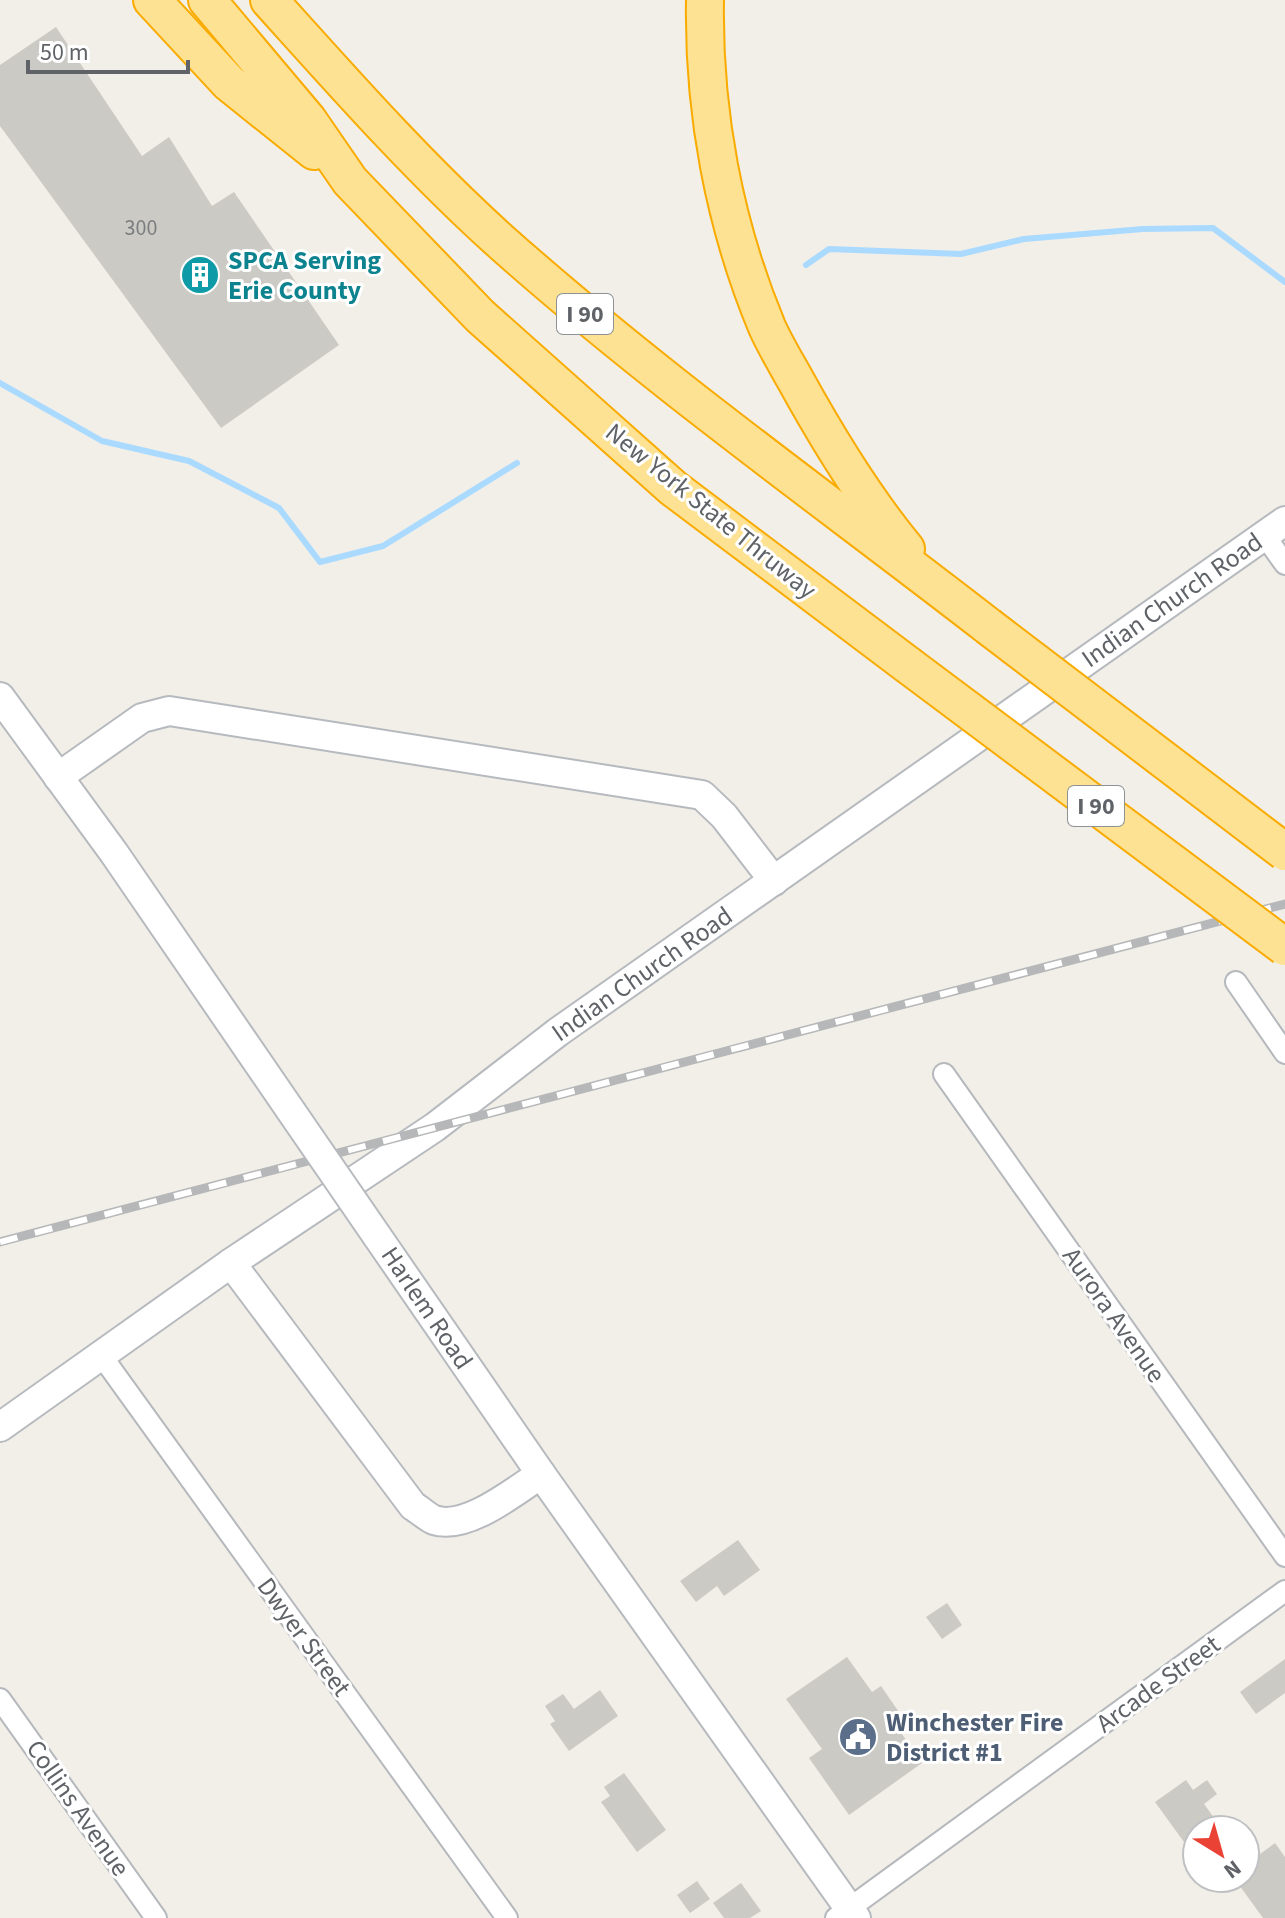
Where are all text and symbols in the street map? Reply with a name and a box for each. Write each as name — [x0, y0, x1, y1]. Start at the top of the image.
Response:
scale bar — [28, 24, 188, 74]
text: 50 m — [40, 35, 89, 70]
house number: 300 — [125, 212, 157, 244]
place label: SPCA Serving Erie County — [228, 242, 381, 309]
building icon: SPCA Serving Erie County — [179, 254, 221, 296]
road number: I 90 — [557, 294, 613, 334]
street label: New York State Thruway — [598, 414, 824, 608]
street label: Indian Church Road — [1074, 524, 1270, 676]
road number: I 90 — [1068, 786, 1124, 826]
street label: Indian Church Road — [544, 898, 740, 1050]
street label: Harlem Road — [372, 1239, 482, 1377]
street label: Aurora Avenue — [1054, 1240, 1174, 1390]
street label: Dwyer Street — [248, 1570, 360, 1704]
street label: Arcade Street — [1088, 1626, 1228, 1742]
place label: Winchester Fire District #1 — [886, 1704, 1064, 1771]
public building icon: Winchester Fire District #1 — [837, 1716, 879, 1758]
street label: Collins Avenue — [17, 1732, 139, 1884]
north arrow — [1181, 1814, 1261, 1894]
text: N — [1217, 1852, 1248, 1886]

